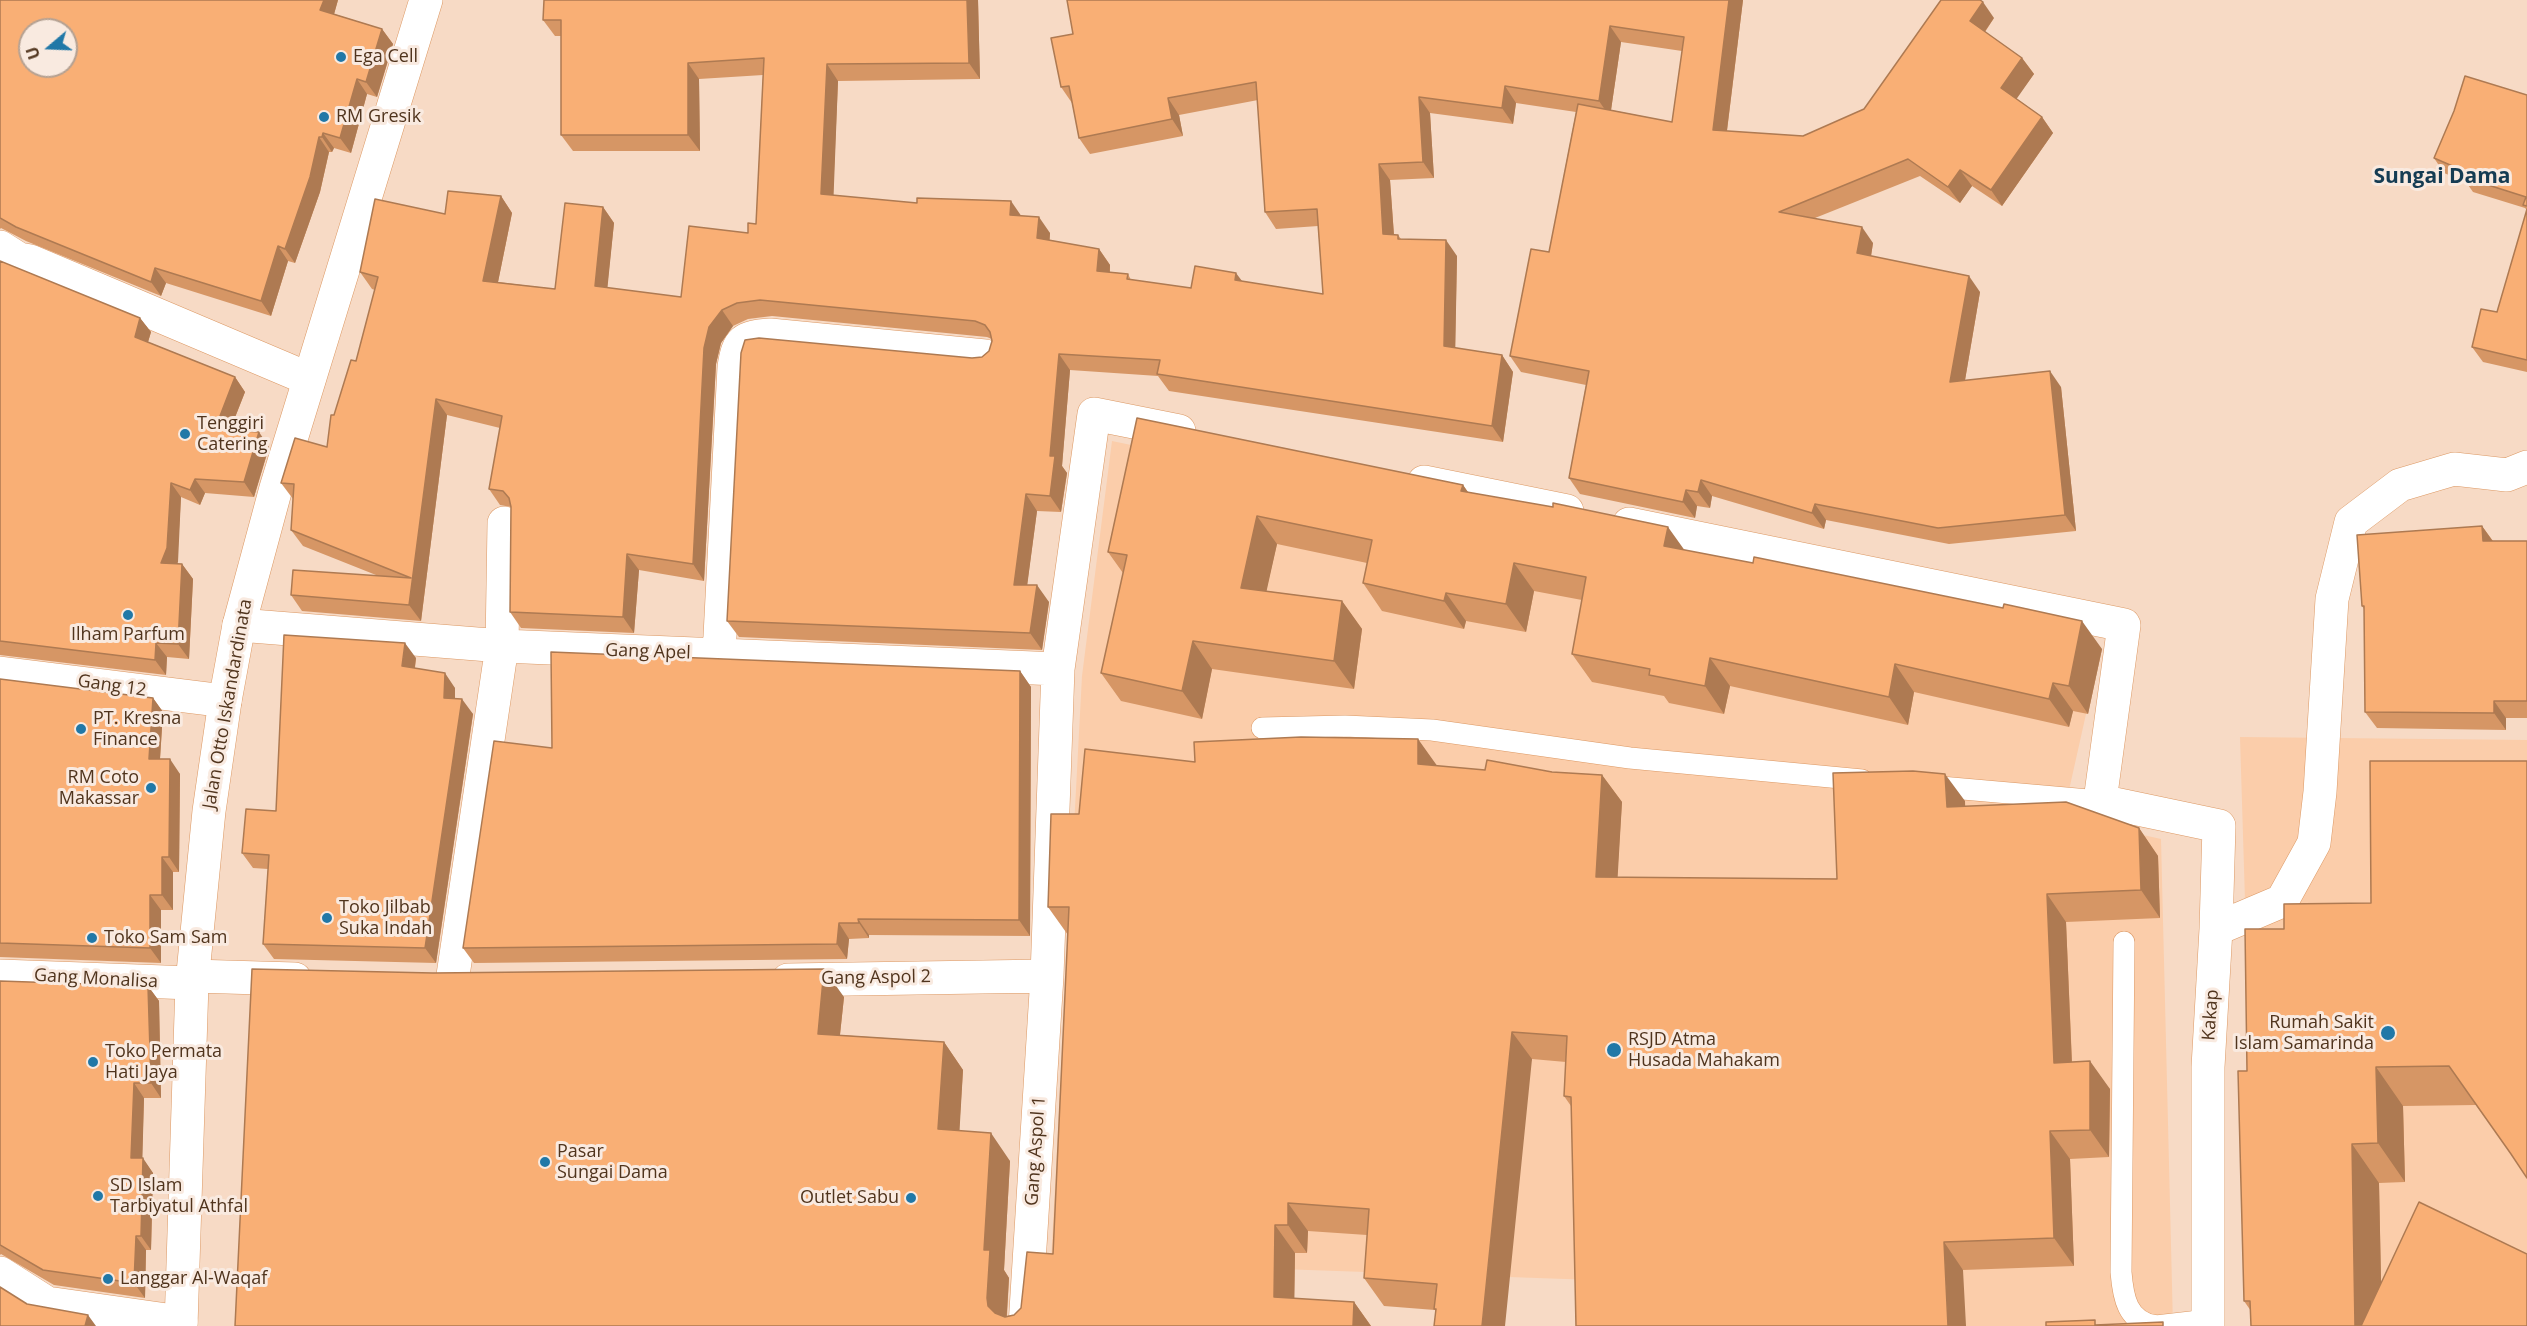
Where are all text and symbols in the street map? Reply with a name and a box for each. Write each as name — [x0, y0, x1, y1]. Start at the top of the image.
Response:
north arrow — [18, 18, 78, 78]
text: U — [21, 44, 45, 63]
place label: Ega Cell — [353, 46, 418, 68]
marker: Ega Cell — [334, 50, 348, 64]
place label: RM Gresik — [336, 106, 421, 128]
marker: RM Gresik — [317, 110, 331, 124]
district label: Sungai Dama — [2373, 164, 2511, 190]
place label: Tenggiri Catering — [197, 413, 268, 456]
marker: Tenggiri Catering — [178, 427, 192, 441]
street label: Jalan Otto Iskandardinata — [199, 597, 257, 811]
marker: Ilham Parfum — [121, 608, 135, 622]
place label: Ilham Parfum — [71, 624, 185, 646]
street label: Gang Apel — [605, 640, 691, 664]
street label: Gang 12 — [76, 670, 148, 702]
place label: PT. Kresna Finance — [93, 708, 181, 750]
marker: PT. Kresna Finance — [74, 722, 88, 736]
place label: RM Coto Makassar — [59, 767, 139, 810]
marker: RM Coto Makassar — [144, 781, 158, 795]
place label: Toko Jilbab Suka Indah — [339, 897, 432, 940]
marker: Toko Jilbab Suka Indah — [320, 911, 334, 925]
place label: Toko Sam Sam — [104, 927, 227, 949]
marker: Toko Sam Sam — [85, 931, 99, 945]
street label: Gang Monalisa — [33, 965, 159, 993]
street label: Gang Aspol 2 — [821, 966, 931, 990]
street label: Kakap — [2198, 989, 2224, 1041]
place label: Rumah Sakit Islam Samarinda — [2234, 1012, 2374, 1054]
marker: Rumah Sakit Islam Samarinda — [2379, 1024, 2397, 1042]
place label: RSJD Atma Husada Mahakam — [1628, 1029, 1780, 1072]
place label: Toko Permata Hati Jaya — [105, 1041, 222, 1084]
marker: RSJD Atma Husada Mahakam — [1605, 1041, 1623, 1059]
marker: Toko Permata Hati Jaya — [86, 1055, 100, 1069]
street label: Gang Aspol 1 — [1021, 1095, 1051, 1207]
place label: Pasar Sungai Dama — [557, 1141, 668, 1184]
marker: Pasar Sungai Dama — [538, 1155, 552, 1169]
place label: SD Islam Tarbiyatul Athfal — [110, 1175, 248, 1218]
place label: Outlet Sabu — [800, 1187, 899, 1209]
marker: SD Islam Tarbiyatul Athfal — [91, 1189, 105, 1203]
marker: Outlet Sabu — [904, 1191, 918, 1205]
place label: Langgar Al-Waqaf — [120, 1268, 267, 1290]
marker: Langgar Al-Waqaf — [101, 1272, 115, 1286]

